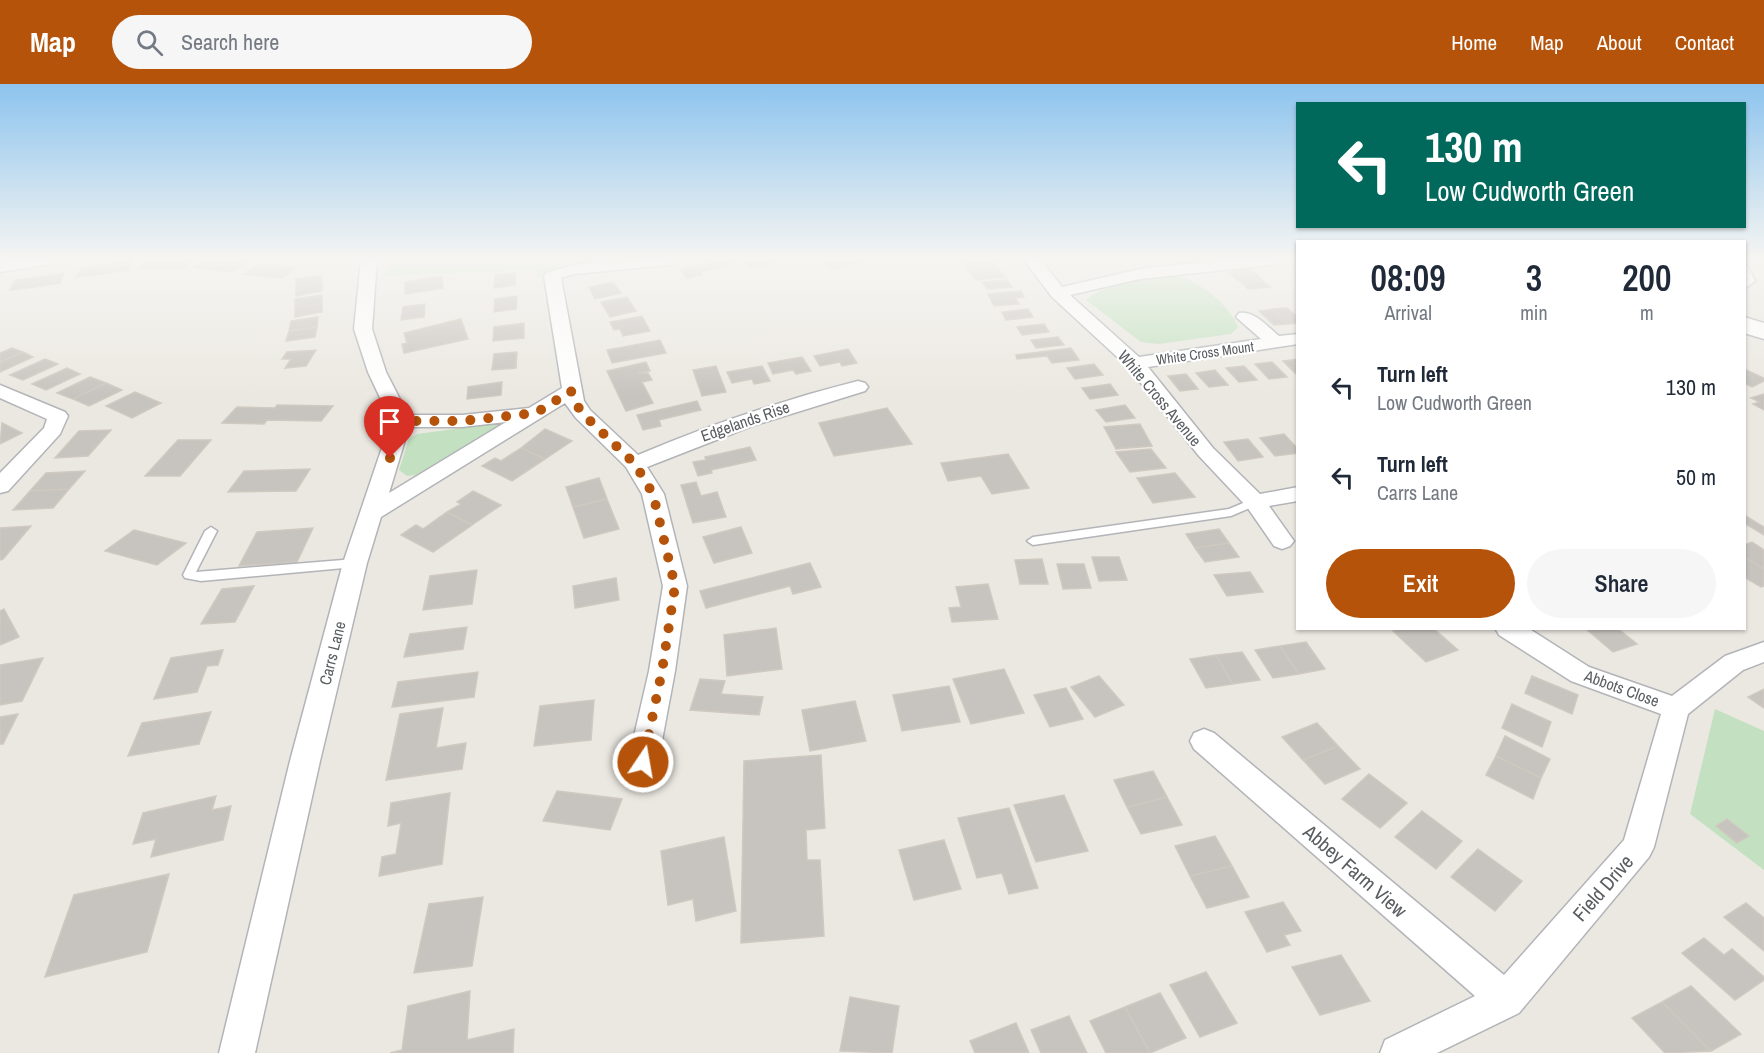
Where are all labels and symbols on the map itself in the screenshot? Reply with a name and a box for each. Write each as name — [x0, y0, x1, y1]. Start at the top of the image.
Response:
street label: White Cross Mount — [1155, 337, 1255, 369]
street label: White Cross Avenue — [1113, 345, 1207, 451]
pin — [364, 396, 415, 458]
street label: Edgelands Rise — [698, 396, 792, 446]
street label: Carrs Lane — [313, 619, 351, 687]
street label: Abbots Close — [1581, 664, 1662, 712]
position arrow — [611, 730, 675, 794]
street label: Abbey Farm View — [1297, 817, 1413, 923]
street label: Field Drive — [1566, 849, 1639, 927]

